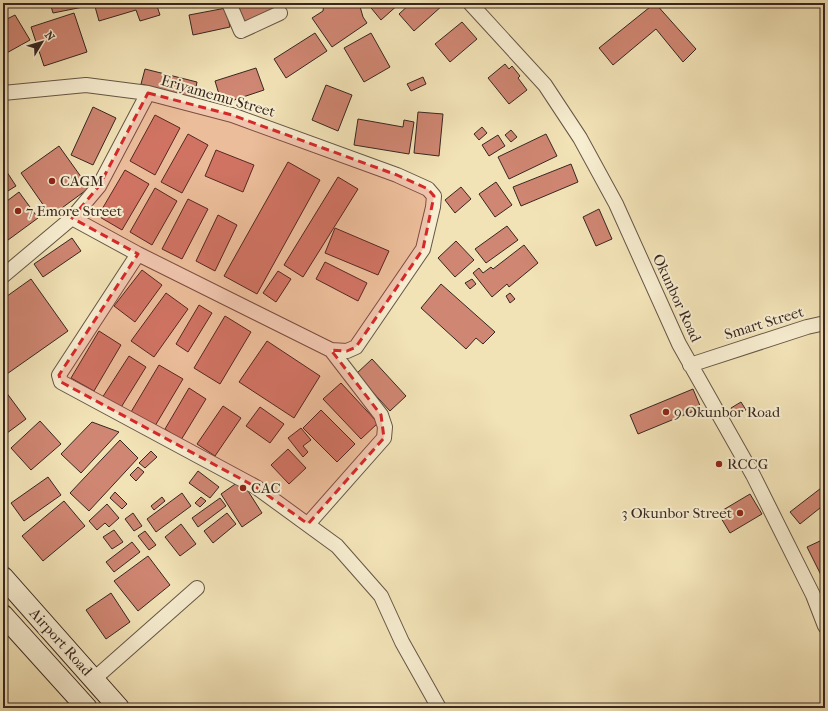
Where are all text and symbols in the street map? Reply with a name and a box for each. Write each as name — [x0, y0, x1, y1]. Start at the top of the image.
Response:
north arrow — [22, 22, 62, 62]
text: N — [42, 29, 58, 44]
street label: Eriyamemu Street — [159, 71, 278, 121]
place label: CAGM — [60, 172, 104, 190]
marker: CAGM — [47, 176, 57, 186]
place label: 7 Emore Street — [26, 202, 123, 220]
marker: 7 Emore Street — [13, 206, 23, 216]
street label: Okunbor Road — [649, 251, 706, 346]
street label: Smart Street — [722, 302, 806, 344]
place label: 9 Okunbor Road — [674, 403, 781, 421]
marker: 9 Okunbor Road — [661, 407, 671, 417]
place label: RCCG — [727, 455, 769, 473]
marker: RCCG — [714, 459, 724, 469]
place label: CAC — [251, 479, 281, 497]
marker: CAC — [238, 483, 248, 493]
place label: 3 Okunbor Street — [621, 504, 733, 522]
marker: 3 Okunbor Street — [735, 508, 745, 518]
street label: Airport Road — [25, 604, 97, 680]

